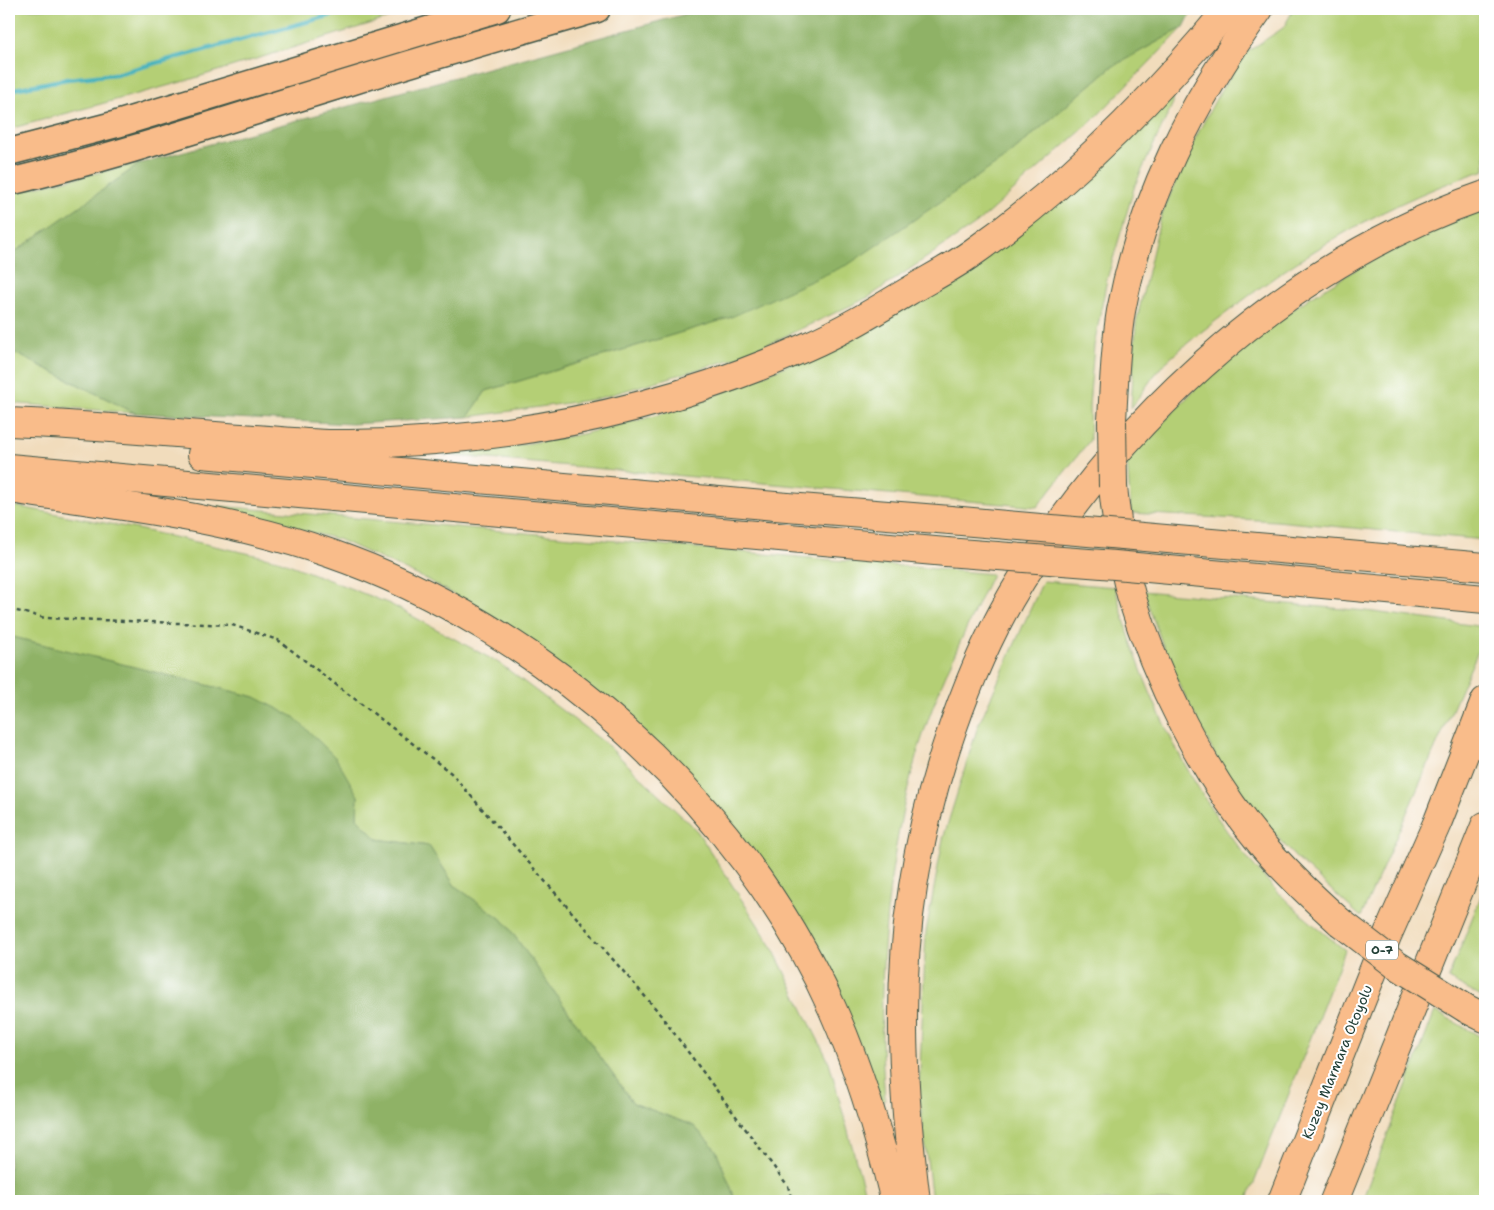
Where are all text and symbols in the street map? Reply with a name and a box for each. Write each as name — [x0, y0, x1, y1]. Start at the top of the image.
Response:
road number: O-7 — [1366, 940, 1398, 960]
street label: Kuzey Marmara Otoyolu — [1298, 982, 1376, 1142]

